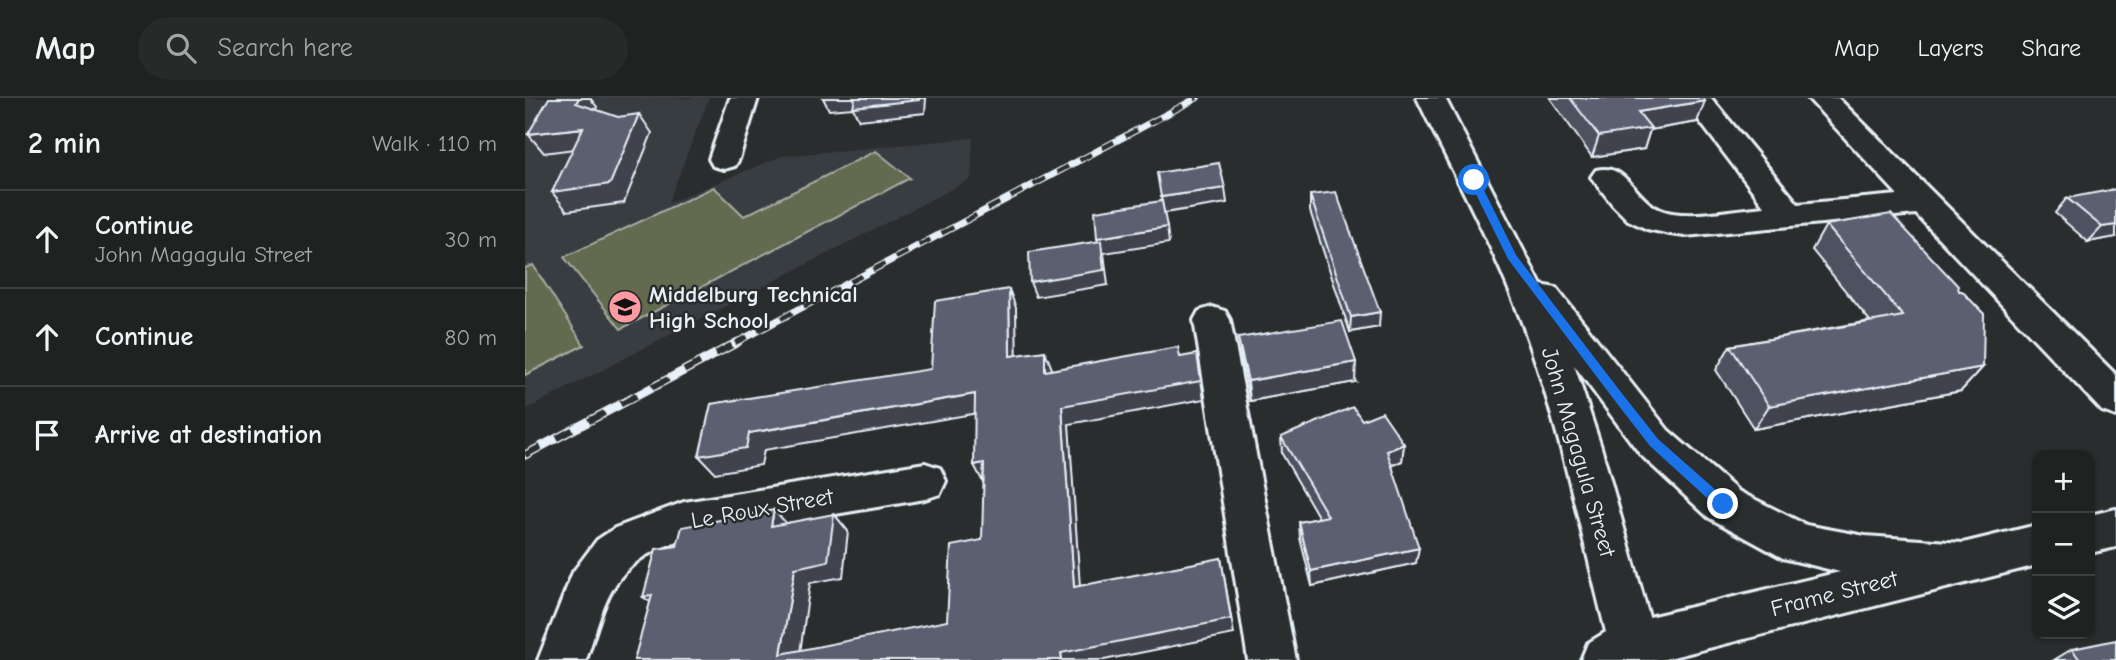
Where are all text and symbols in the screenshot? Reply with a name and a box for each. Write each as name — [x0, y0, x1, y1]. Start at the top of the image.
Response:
search box — [138, 17, 628, 80]
text: Map — [35, 29, 96, 67]
icon: search — [162, 29, 200, 67]
text: Search here — [218, 33, 353, 63]
text: Map — [1834, 34, 1880, 62]
text: Layers — [1918, 34, 1983, 62]
text: Share — [2021, 34, 2081, 62]
text: 2 min — [28, 126, 101, 161]
text: Walk · 110 m — [372, 130, 497, 157]
route start — [1458, 164, 1489, 195]
text: Continue — [95, 211, 193, 241]
icon: ahead — [28, 220, 66, 258]
text: 30 m — [445, 226, 497, 253]
text: John Magagula Street — [95, 241, 312, 268]
place label: Middelburg Technical High School — [649, 281, 858, 334]
school or university icon: Middelburg Technical High School — [606, 288, 644, 326]
icon: ahead — [28, 318, 66, 356]
text: Continue — [95, 322, 193, 352]
text: 80 m — [444, 324, 497, 351]
street label: John Magagula Street — [1536, 344, 1622, 561]
icon: arrive — [28, 416, 66, 454]
text: Arrive at destination — [95, 420, 322, 450]
map controls — [2032, 450, 2095, 639]
button: + — [2032, 450, 2095, 513]
street label: Le Roux Street — [689, 482, 837, 534]
route end — [1707, 488, 1738, 519]
button: − — [2032, 513, 2095, 576]
street label: Frame Street — [1768, 564, 1902, 622]
button: layers — [2032, 576, 2095, 639]

